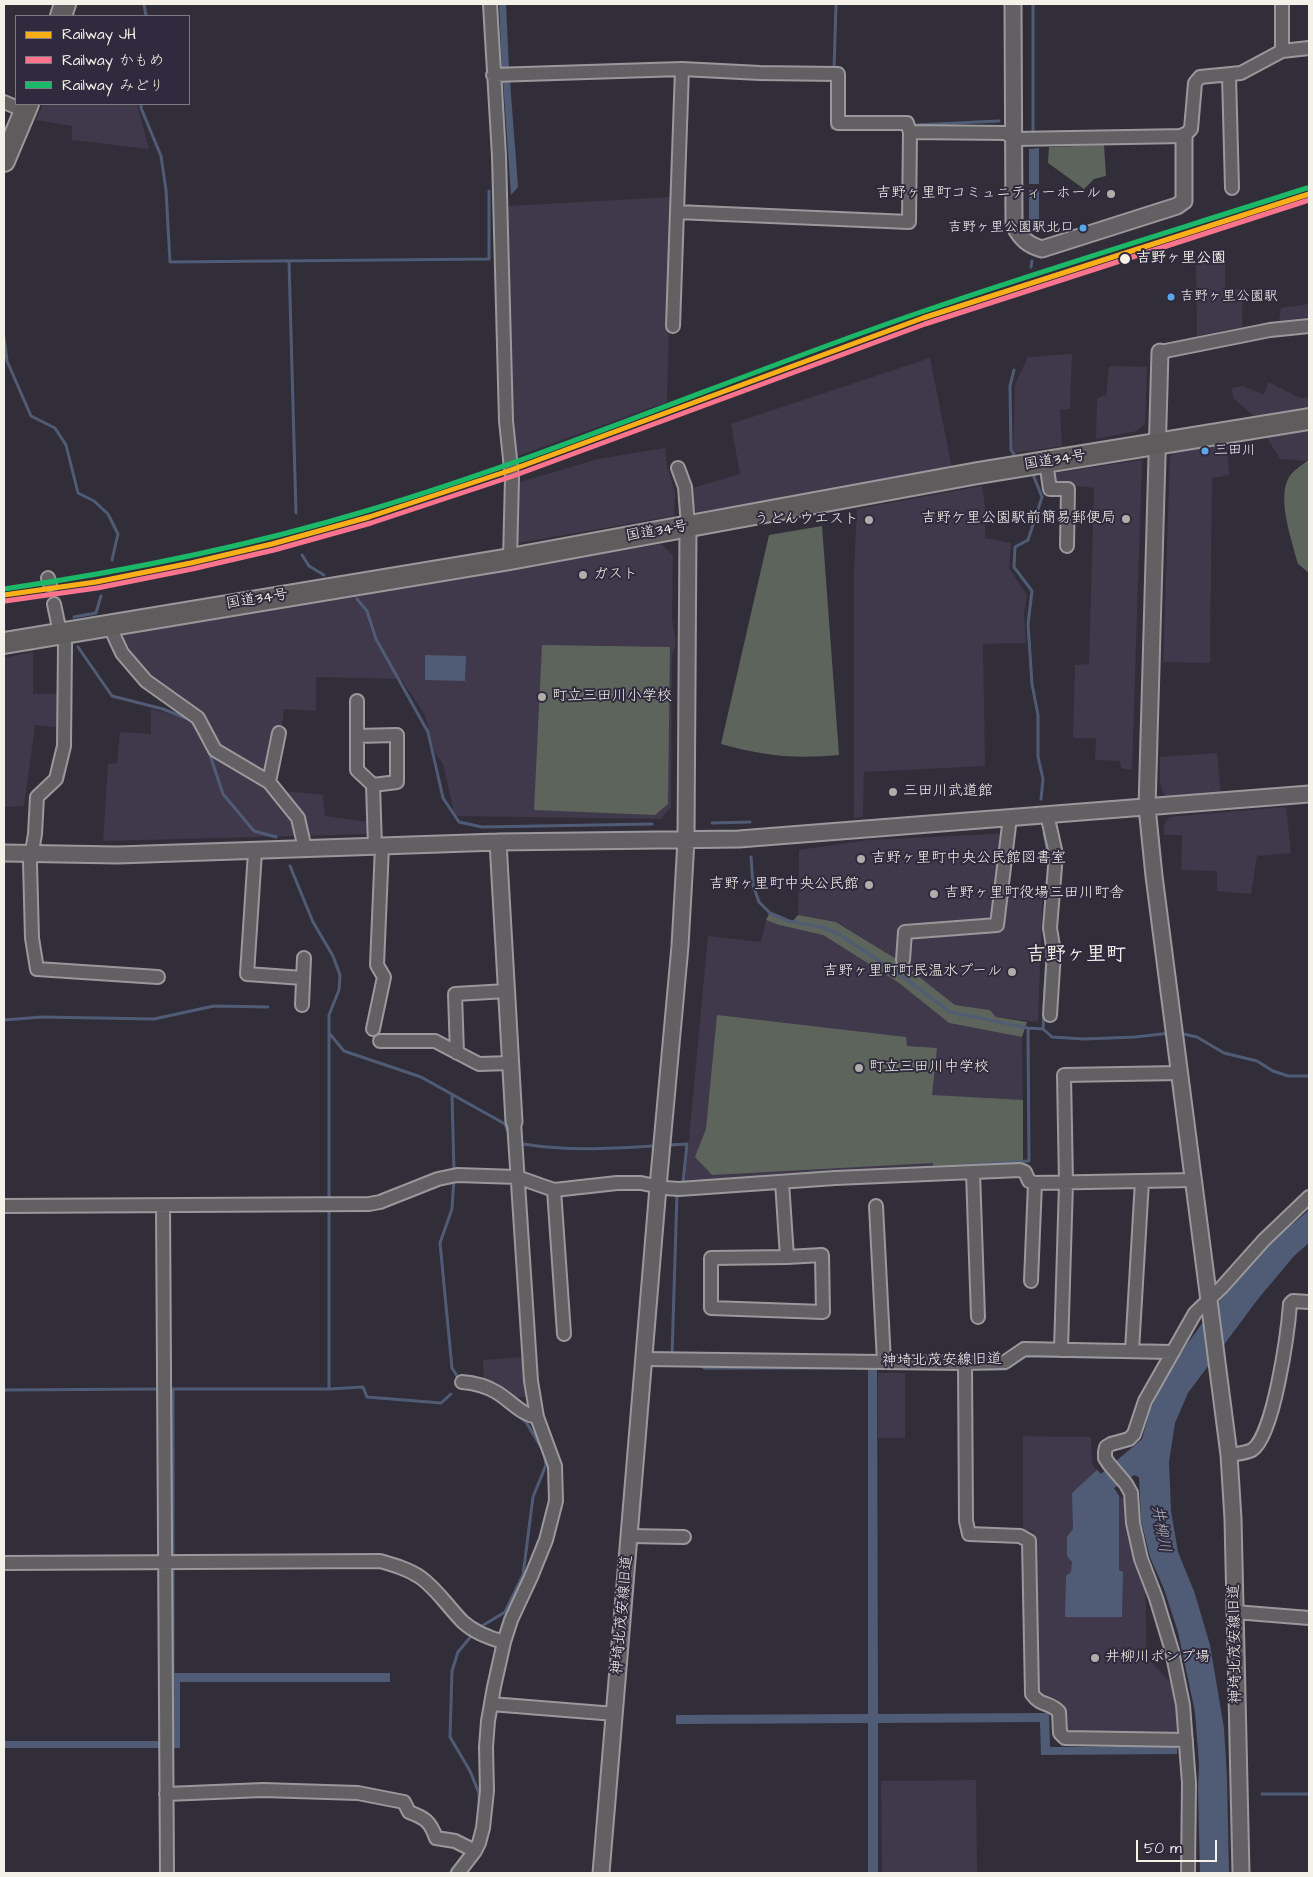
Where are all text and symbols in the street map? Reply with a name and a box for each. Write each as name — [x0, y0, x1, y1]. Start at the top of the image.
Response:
legend — [15, 15, 190, 105]
text: Railway JH — [62, 24, 136, 45]
text: Railway かもめ — [62, 50, 164, 71]
text: Railway みどり — [62, 75, 164, 96]
place label: 吉野ヶ里町コミュニティーホール — [876, 185, 1101, 203]
marker: 吉野ヶ里町コミュニティーホール — [1105, 188, 1117, 200]
place label: 吉野ヶ里公園駅北口 — [948, 220, 1074, 236]
marker: 吉野ヶ里公園駅北口 — [1078, 223, 1088, 233]
place label: 吉野ヶ里公園 — [1136, 250, 1226, 268]
marker: 吉野ヶ里公園 — [1118, 252, 1132, 266]
place label: 吉野ヶ里公園駅 — [1180, 289, 1278, 305]
marker: 吉野ヶ里公園駅 — [1166, 292, 1176, 302]
place label: 三田川 — [1214, 443, 1256, 459]
marker: 三田川 — [1200, 446, 1210, 456]
street label: 国道34号 — [1023, 447, 1087, 475]
place label: 吉野ケ里公園駅前簡易郵便局 — [921, 510, 1116, 528]
place label: うどんウエスト — [754, 511, 859, 529]
marker: 吉野ケ里公園駅前簡易郵便局 — [1120, 513, 1132, 525]
marker: うどんウエスト — [863, 514, 875, 526]
street label: 国道34号 — [624, 518, 690, 546]
place label: ガスト — [593, 566, 638, 584]
marker: ガスト — [577, 569, 589, 581]
street label: 国道34号 — [225, 586, 289, 614]
place label: 町立三田川小学校 — [552, 688, 672, 706]
marker: 町立三田川小学校 — [536, 691, 548, 703]
place label: 三田川武道館 — [903, 783, 993, 801]
marker: 三田川武道館 — [887, 786, 899, 798]
place label: 吉野ヶ里町中央公民館図書室 — [871, 850, 1066, 868]
marker: 吉野ヶ里町中央公民館図書室 — [855, 853, 867, 865]
place label: 吉野ヶ里町中央公民館 — [709, 876, 859, 894]
marker: 吉野ヶ里町中央公民館 — [863, 879, 875, 891]
place label: 吉野ヶ里町役場三田川町舎 — [944, 885, 1124, 903]
marker: 吉野ヶ里町役場三田川町舎 — [928, 888, 940, 900]
district label: 吉野ヶ里町 — [1026, 944, 1126, 968]
place label: 吉野ヶ里町町民温水プール — [823, 963, 1002, 981]
marker: 吉野ヶ里町町民温水プール — [1006, 966, 1018, 978]
place label: 町立三田川中学校 — [869, 1059, 989, 1077]
marker: 町立三田川中学校 — [853, 1062, 865, 1074]
street label: 神埼北茂安線旧道 — [882, 1351, 1002, 1371]
water label: 井柳川 — [1146, 1504, 1174, 1554]
street label: 神埼北茂安線旧道 — [609, 1554, 637, 1676]
street label: 神埼北茂安線旧道 — [1226, 1584, 1246, 1704]
place label: 井柳川ポンプ場 — [1105, 1649, 1210, 1667]
marker: 井柳川ポンプ場 — [1089, 1652, 1101, 1664]
scale bar — [1138, 1830, 1219, 1862]
text: 50 m — [1144, 1838, 1182, 1859]

